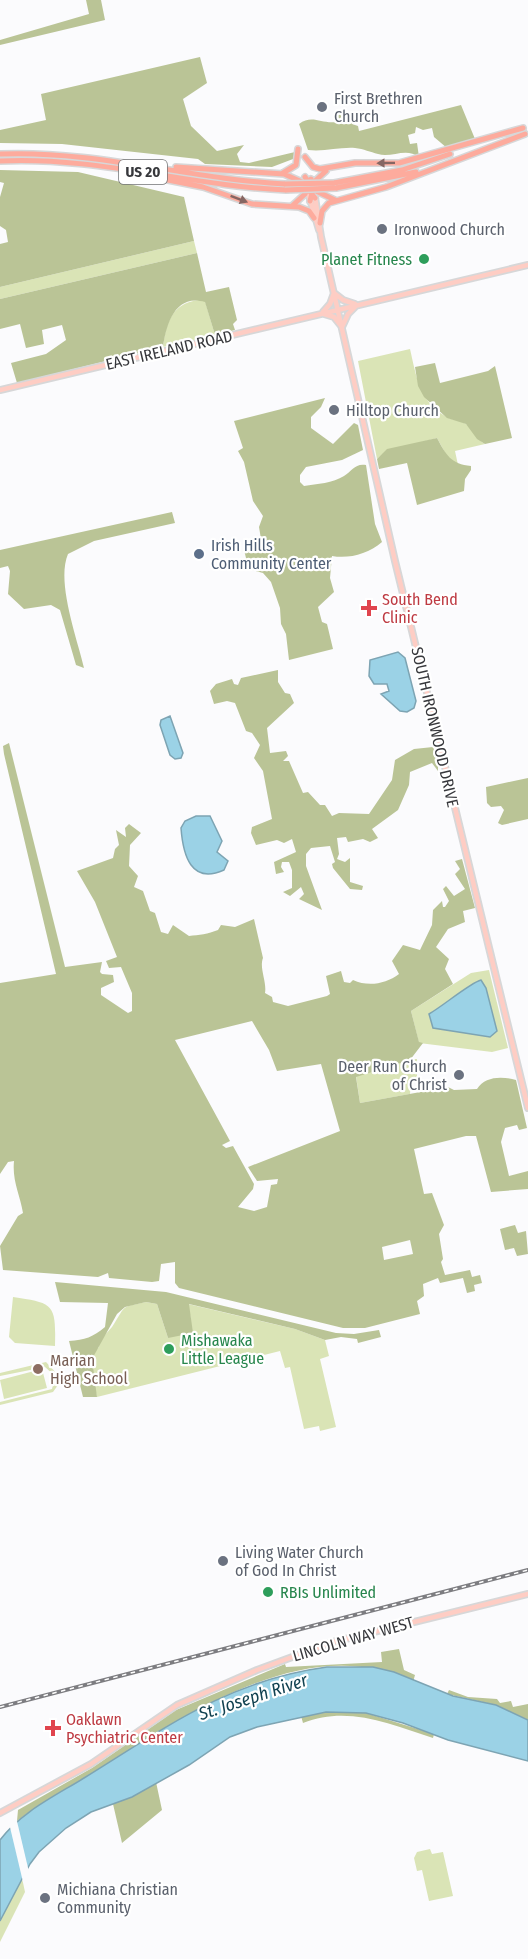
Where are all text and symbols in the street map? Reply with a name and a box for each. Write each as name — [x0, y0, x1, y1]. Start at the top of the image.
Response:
place label: First Brethren Church — [334, 89, 423, 126]
marker: First Brethren Church — [315, 100, 329, 114]
one-way arrow — [376, 159, 395, 168]
road number: US 20 — [119, 160, 167, 184]
one-way arrow — [230, 195, 248, 205]
place label: Ironwood Church — [394, 220, 505, 239]
marker: Ironwood Church — [375, 222, 389, 236]
place label: Planet Fitness — [321, 250, 412, 269]
marker: Planet Fitness — [417, 252, 431, 266]
street label: EAST IRELAND ROAD — [104, 326, 234, 374]
place label: Hilltop Church — [346, 401, 439, 420]
marker: Hilltop Church — [327, 403, 341, 417]
place label: Irish Hills Community Center — [211, 536, 332, 573]
marker: Irish Hills Community Center — [192, 547, 206, 561]
place label: South Bend Clinic — [382, 590, 458, 627]
marker: South Bend Clinic — [360, 599, 378, 617]
street label: SOUTH IRONWOOD DRIVE — [407, 645, 463, 809]
place label: Deer Run Church of Christ — [338, 1057, 448, 1094]
marker: Deer Run Church of Christ — [452, 1068, 466, 1082]
place label: Mishawaka Little League — [181, 1331, 264, 1368]
marker: Mishawaka Little League — [162, 1342, 176, 1356]
place label: Marian High School — [50, 1351, 128, 1388]
marker: Marian High School — [31, 1362, 45, 1376]
place label: Living Water Church of God In Christ — [235, 1543, 364, 1580]
marker: Living Water Church of God In Christ — [216, 1554, 230, 1568]
place label: RBIs Unlimited — [280, 1583, 376, 1602]
marker: RBIs Unlimited — [261, 1585, 275, 1599]
street label: LINCOLN WAY WEST — [290, 1612, 416, 1665]
water label: St. Joseph River — [195, 1669, 311, 1725]
place label: Oaklawn Psychiatric Center — [66, 1710, 183, 1747]
marker: Oaklawn Psychiatric Center — [44, 1719, 62, 1737]
place label: Michiana Christian Community — [57, 1880, 178, 1917]
marker: Michiana Christian Community — [38, 1891, 52, 1905]

